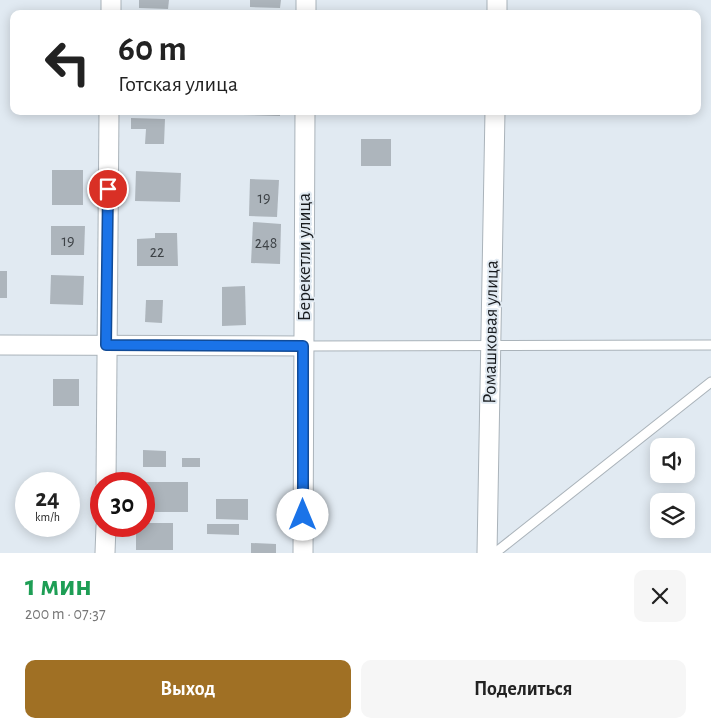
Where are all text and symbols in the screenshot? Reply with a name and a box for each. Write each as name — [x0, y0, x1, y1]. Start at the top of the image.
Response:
icon: left — [35, 30, 100, 95]
text: 60 m — [118, 32, 187, 67]
text: Готская улица — [118, 73, 238, 95]
pin — [87, 168, 129, 210]
icon: arrive — [94, 175, 122, 203]
house number: 19 — [257, 190, 271, 206]
street label: Берекетли улица — [295, 192, 314, 321]
house number: 19 — [61, 233, 75, 249]
house number: 248 — [255, 235, 277, 251]
house number: 22 — [150, 244, 164, 260]
street label: Ромашковая улица — [480, 260, 502, 404]
map controls — [650, 438, 695, 538]
button: sound — [650, 438, 695, 483]
speed limit sign: 30 — [90, 472, 155, 537]
text: 24 — [35, 486, 60, 511]
position arrow — [276, 488, 328, 540]
button: layers — [650, 493, 695, 538]
text: km/h — [35, 511, 60, 523]
button: close — [634, 570, 686, 622]
text: 1 мин — [25, 571, 92, 601]
text: 200 m · 07:37 — [25, 606, 106, 622]
button: Выход — [25, 660, 351, 718]
button: Поделиться — [361, 660, 686, 718]

